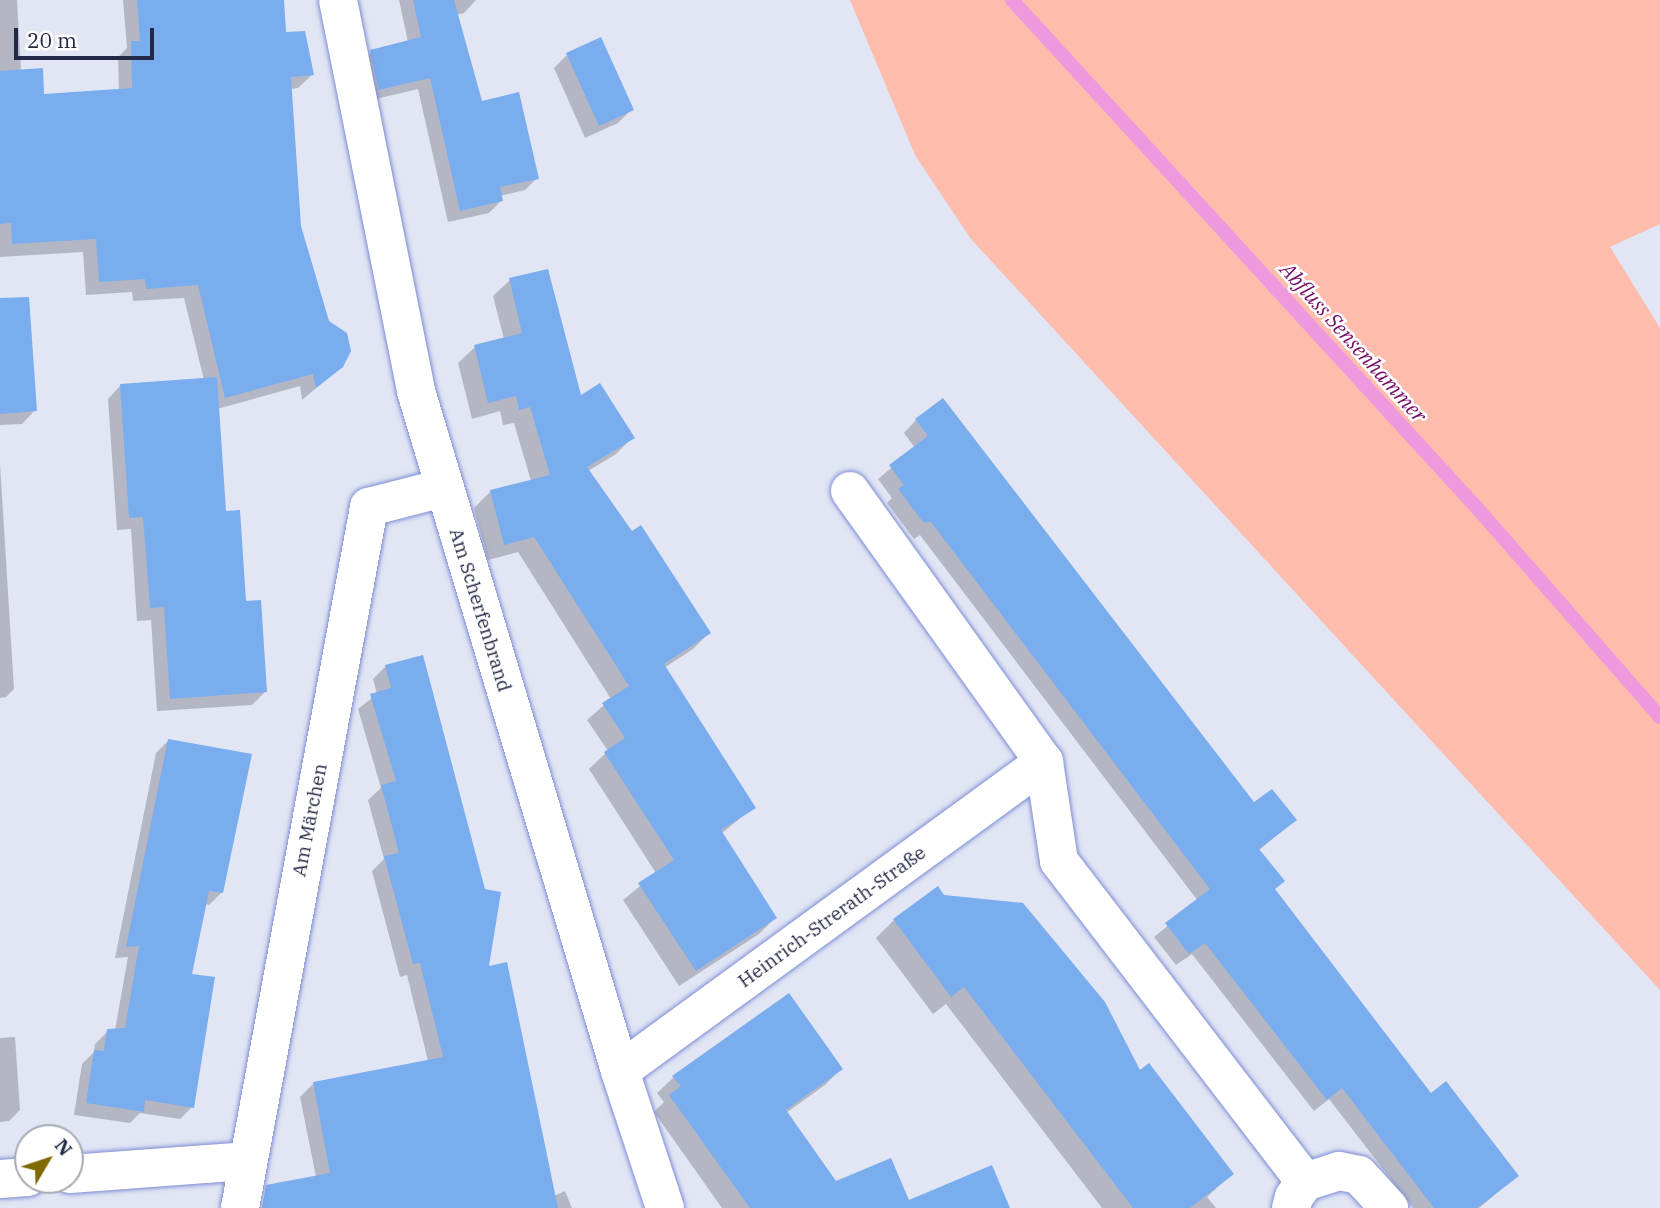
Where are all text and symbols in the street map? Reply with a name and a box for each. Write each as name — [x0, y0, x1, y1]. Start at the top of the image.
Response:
scale bar — [18, 14, 158, 58]
text: 20 m — [27, 26, 77, 54]
water label: Abfluss Sensenhammer — [1275, 257, 1433, 427]
street label: Am Scherfenbrand — [444, 525, 516, 695]
street label: Am Märchen — [288, 761, 332, 879]
street label: Heinrich-Strerath-Straße — [734, 841, 930, 993]
north arrow — [14, 1124, 84, 1194]
text: N — [50, 1134, 78, 1160]

